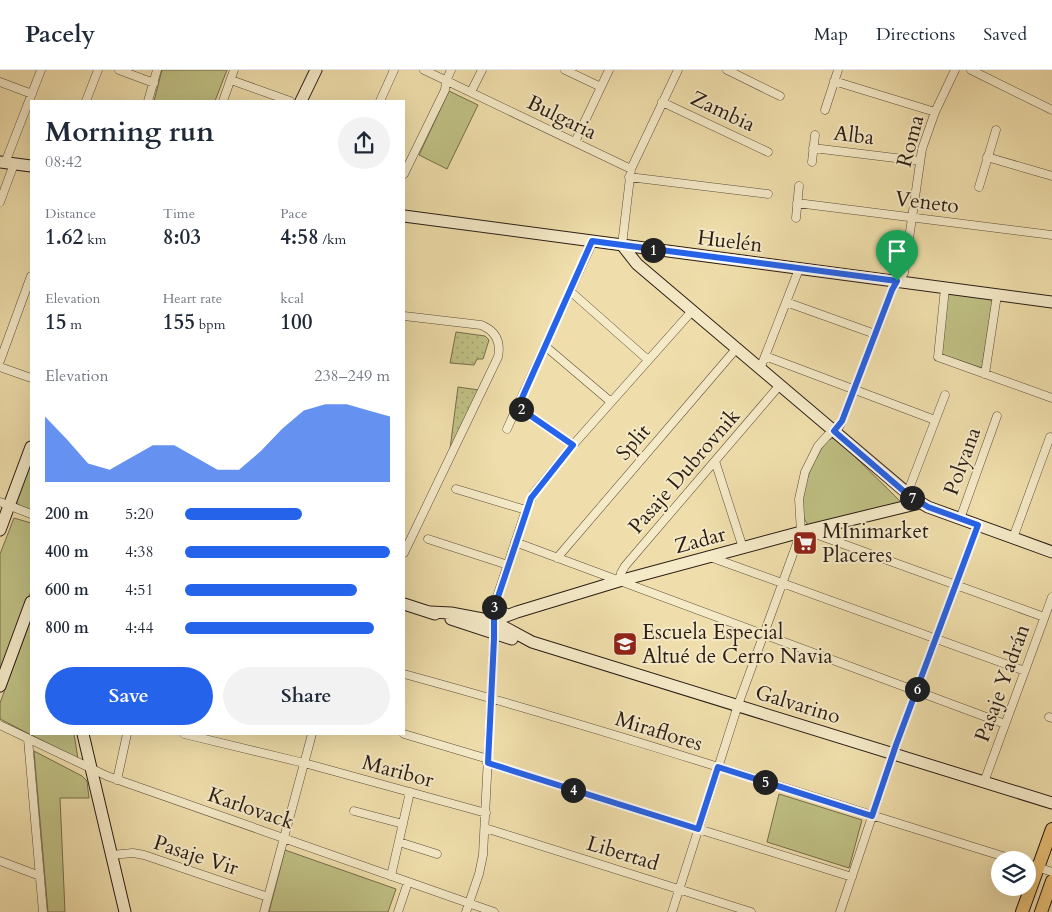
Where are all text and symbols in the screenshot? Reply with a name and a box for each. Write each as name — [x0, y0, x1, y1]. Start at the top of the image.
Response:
text: Pacely — [25, 18, 95, 51]
text: Map — [814, 22, 848, 47]
text: Directions — [876, 22, 955, 47]
text: Saved — [983, 22, 1027, 47]
street label: Zambia — [686, 84, 760, 139]
street label: Bulgaria — [522, 88, 602, 147]
street label: Roma — [890, 112, 931, 170]
text: Morning run — [45, 113, 214, 151]
button: share — [338, 117, 390, 169]
street label: Alba — [832, 119, 876, 152]
text: 08:42 — [45, 151, 82, 173]
street label: Veneto — [893, 184, 961, 221]
text: Distance — [45, 204, 96, 223]
text: Time — [163, 204, 195, 223]
text: Pace — [280, 204, 307, 223]
text: 1.62 — [45, 223, 83, 252]
text: 8:03 — [163, 223, 201, 252]
text: 4:58 — [280, 223, 319, 252]
street label: Huelén — [696, 223, 764, 260]
text: km — [83, 230, 106, 249]
text: /km — [319, 230, 346, 249]
pin — [876, 230, 918, 281]
icon: arrive — [883, 237, 911, 265]
pin: 1 — [640, 238, 666, 262]
text: 1 — [650, 241, 657, 260]
text: Elevation — [45, 289, 101, 308]
text: Heart rate — [163, 289, 222, 308]
text: kcal — [280, 289, 304, 308]
text: 15 — [45, 308, 67, 337]
text: 155 — [163, 308, 195, 337]
text: 100 — [280, 308, 313, 337]
text: m — [67, 315, 82, 334]
text: bpm — [195, 315, 226, 334]
text: Elevation — [45, 365, 109, 387]
text: 238–249 m — [314, 365, 390, 387]
pin: 2 — [508, 396, 534, 422]
text: 2 — [518, 400, 525, 419]
street label: Pasaje Dubrovnik — [622, 402, 747, 540]
street label: Split — [609, 418, 658, 467]
street label: Polyana — [937, 423, 988, 499]
pin: 7 — [900, 486, 924, 510]
text: 7 — [909, 489, 916, 508]
text: 200 m — [45, 503, 89, 525]
text: 5:20 — [125, 503, 154, 525]
place label: MInimarket Placeres — [822, 517, 929, 570]
street label: Zadar — [671, 520, 729, 561]
supermarket icon: MInimarket Placeres — [792, 530, 818, 556]
text: 400 m — [45, 541, 89, 563]
text: 4:38 — [125, 541, 154, 563]
text: 600 m — [45, 579, 89, 601]
text: 4:51 — [125, 579, 154, 601]
pin: 3 — [482, 594, 506, 620]
text: 3 — [491, 598, 498, 617]
text: 800 m — [45, 617, 89, 639]
text: 4:44 — [125, 617, 154, 639]
place label: Escuela Especial Altué de Cerro Navia — [642, 618, 832, 671]
street label: Pasaje Yadrán — [968, 620, 1037, 746]
school or university icon: Escuela Especial Altué de Cerro Navia — [612, 631, 638, 657]
button: Save — [45, 667, 213, 725]
button: Share — [223, 667, 390, 725]
pin: 6 — [904, 676, 930, 702]
street label: Galvarino — [752, 678, 844, 731]
text: 6 — [914, 680, 921, 699]
street label: Miraflores — [612, 704, 706, 758]
street label: Maribor — [359, 748, 437, 795]
pin: 5 — [752, 770, 778, 794]
text: 5 — [762, 773, 769, 792]
pin: 4 — [560, 778, 586, 802]
street label: Karlovack — [204, 780, 299, 837]
text: 4 — [570, 781, 577, 800]
street label: Pasaje Vir — [150, 828, 242, 883]
street label: Libertad — [583, 829, 662, 878]
map controls — [991, 851, 1036, 896]
button: layers — [991, 851, 1036, 896]

